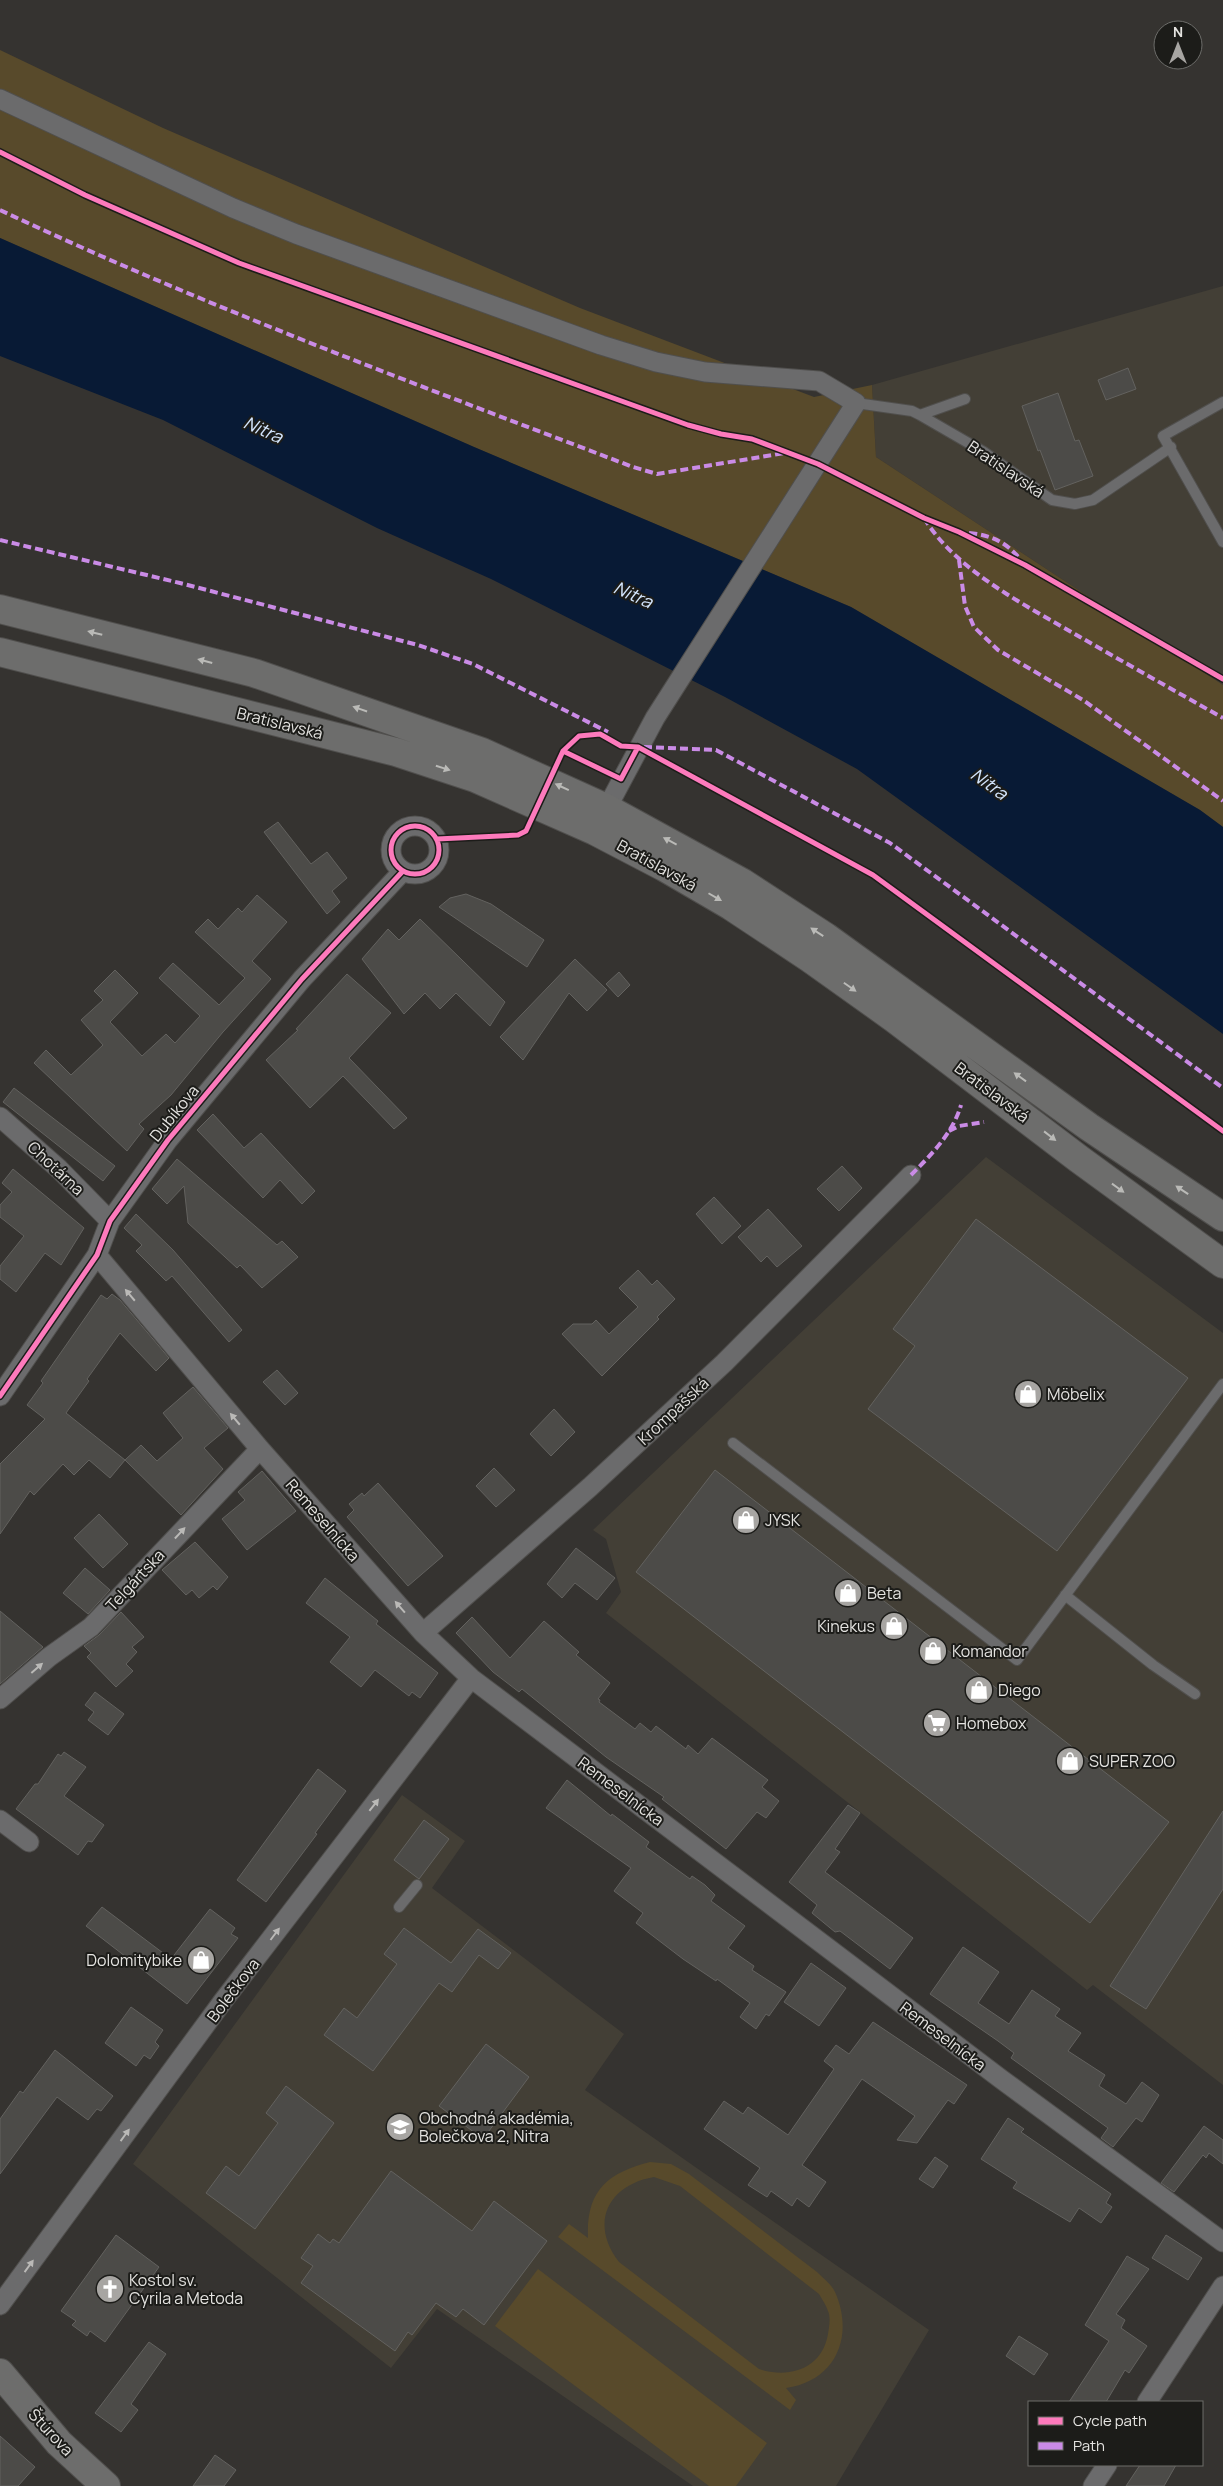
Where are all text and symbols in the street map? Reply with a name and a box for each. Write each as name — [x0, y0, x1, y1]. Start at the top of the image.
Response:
north arrow — [1153, 20, 1203, 70]
text: N — [1173, 22, 1183, 41]
water label: Nitra — [240, 410, 287, 449]
street label: Bratislavská — [963, 435, 1049, 503]
water label: Nitra — [610, 575, 657, 614]
one-way arrow — [87, 629, 102, 637]
one-way arrow — [197, 657, 212, 665]
street label: Bratislavská — [235, 702, 325, 744]
one-way arrow — [352, 705, 367, 712]
water label: Nitra — [966, 762, 1014, 805]
one-way arrow — [435, 764, 450, 772]
one-way arrow — [555, 783, 569, 791]
street label: Bratislavská — [613, 834, 701, 896]
one-way arrow — [663, 837, 677, 845]
one-way arrow — [708, 892, 721, 901]
one-way arrow — [810, 927, 824, 936]
one-way arrow — [843, 982, 857, 992]
street label: Bratislavská — [950, 1057, 1034, 1127]
one-way arrow — [1014, 1072, 1027, 1083]
street label: Dubíkova — [144, 1080, 204, 1146]
one-way arrow — [1043, 1131, 1056, 1142]
street label: Chotárna — [23, 1136, 89, 1200]
one-way arrow — [1111, 1182, 1124, 1193]
one-way arrow — [1176, 1185, 1189, 1195]
one-way arrow — [125, 1288, 136, 1301]
street label: Krompašská — [633, 1372, 713, 1450]
shop icon: Möbelix — [1013, 1379, 1043, 1409]
place label: Möbelix — [1047, 1383, 1105, 1405]
one-way arrow — [230, 1413, 241, 1425]
street label: Remeselnícka — [281, 1474, 365, 1566]
shop icon: JYSK — [731, 1505, 761, 1535]
place label: JYSK — [765, 1509, 801, 1531]
one-way arrow — [174, 1527, 186, 1539]
street label: Telgártska — [101, 1544, 169, 1616]
shop icon: Beta — [833, 1578, 863, 1608]
place label: Beta — [867, 1582, 901, 1604]
one-way arrow — [394, 1601, 406, 1613]
shop icon: Kinekus — [879, 1611, 909, 1641]
place label: Kinekus — [817, 1615, 875, 1637]
shop icon: Komandor — [918, 1636, 948, 1666]
place label: Komandor — [952, 1640, 1027, 1662]
one-way arrow — [30, 1662, 43, 1673]
shop icon: Diego — [964, 1675, 994, 1705]
place label: Diego — [998, 1679, 1041, 1701]
supermarket icon: Homebox — [922, 1708, 952, 1738]
place label: Homebox — [956, 1712, 1027, 1734]
shop icon: SUPER ZOO — [1055, 1746, 1085, 1776]
place label: SUPER ZOO — [1089, 1750, 1176, 1772]
street label: Remeselnícka — [573, 1751, 669, 1831]
one-way arrow — [368, 1799, 379, 1812]
one-way arrow — [270, 1927, 280, 1941]
shop icon: Dolomitybike — [186, 1945, 216, 1975]
place label: Dolomitybike — [86, 1949, 182, 1971]
street label: Bolečkova — [202, 1954, 264, 2026]
street label: Remeselnícka — [895, 1996, 991, 2076]
place label: Obchodná akadémia, Bolečkova 2, Nitra — [419, 2107, 574, 2147]
school or university icon: Obchodná akadémia, Bolečkova 2, Nitra — [385, 2112, 415, 2142]
one-way arrow — [120, 2128, 130, 2142]
one-way arrow — [24, 2259, 34, 2272]
place label: Kostol sv. Cyrila a Metoda — [129, 2269, 243, 2309]
church icon: Kostol sv. Cyrila a Metoda — [95, 2274, 125, 2304]
legend — [1028, 2401, 1203, 2466]
street label: Štúrova — [23, 2404, 79, 2460]
text: Cycle path — [1073, 2410, 1147, 2431]
text: Path — [1073, 2435, 1105, 2456]

